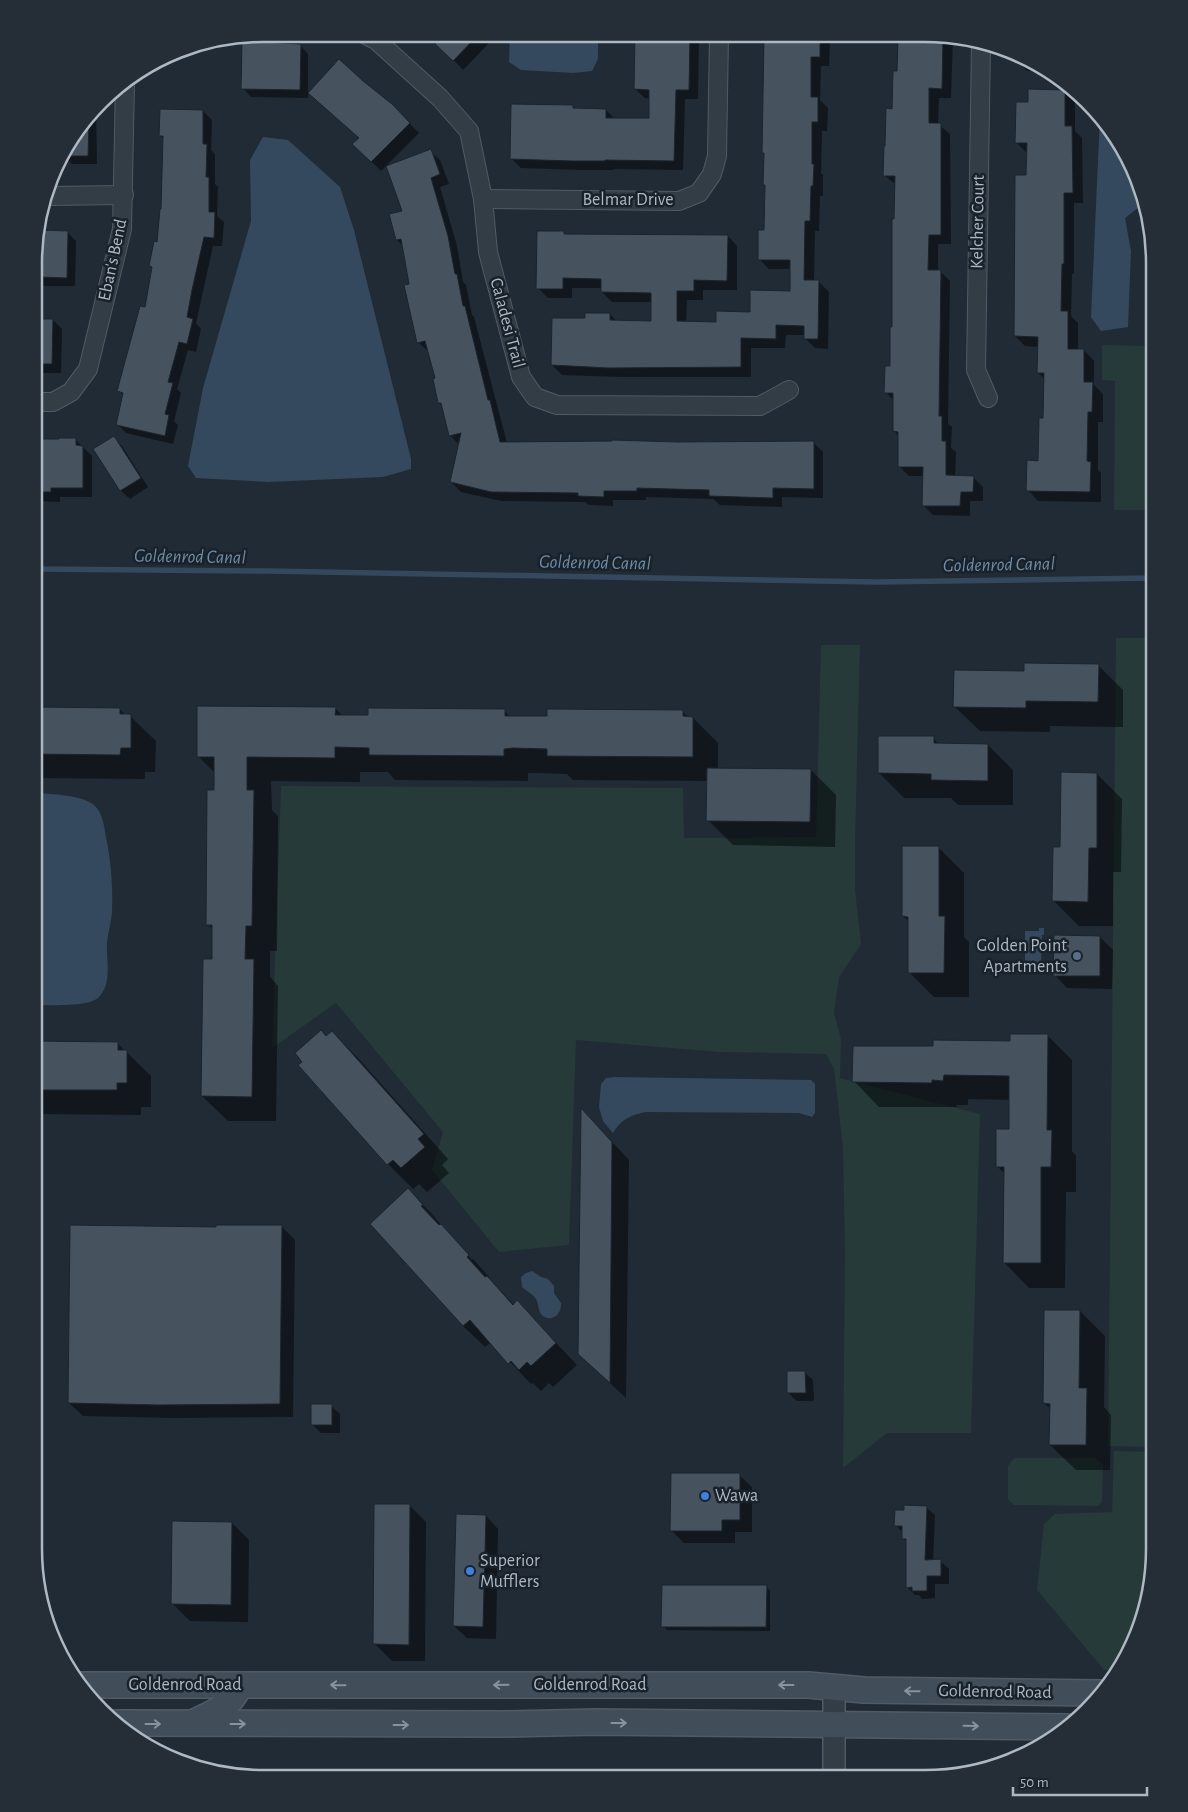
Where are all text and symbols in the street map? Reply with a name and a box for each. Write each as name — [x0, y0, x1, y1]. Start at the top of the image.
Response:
street label: Kelcher Court — [968, 175, 988, 269]
street label: Belmar Drive — [583, 191, 674, 209]
street label: Eban's Bend — [96, 217, 130, 303]
street label: Caladesi Trail — [486, 276, 528, 370]
water label: Goldenrod Canal — [134, 547, 246, 567]
water label: Goldenrod Canal — [539, 553, 651, 573]
water label: Goldenrod Canal — [943, 555, 1055, 575]
place label: Golden Point Apartments — [977, 937, 1067, 976]
marker: Golden Point Apartments — [1071, 950, 1083, 962]
place label: Wawa — [715, 1487, 758, 1505]
marker: Wawa — [699, 1490, 711, 1502]
place label: Superior Mufflers — [480, 1552, 540, 1591]
marker: Superior Mufflers — [464, 1565, 476, 1577]
street label: Goldenrod Road — [128, 1676, 242, 1694]
street label: Goldenrod Road — [533, 1676, 647, 1694]
one-way arrow — [778, 1680, 794, 1690]
one-way arrow — [330, 1681, 346, 1690]
one-way arrow — [493, 1681, 509, 1690]
street label: Goldenrod Road — [938, 1682, 1052, 1702]
one-way arrow — [904, 1686, 920, 1696]
one-way arrow — [611, 1718, 627, 1727]
one-way arrow — [144, 1719, 161, 1729]
one-way arrow — [230, 1719, 246, 1729]
one-way arrow — [393, 1720, 409, 1729]
one-way arrow — [963, 1721, 979, 1730]
scale bar — [1013, 1764, 1147, 1796]
text: 50 m — [1020, 1775, 1049, 1790]

